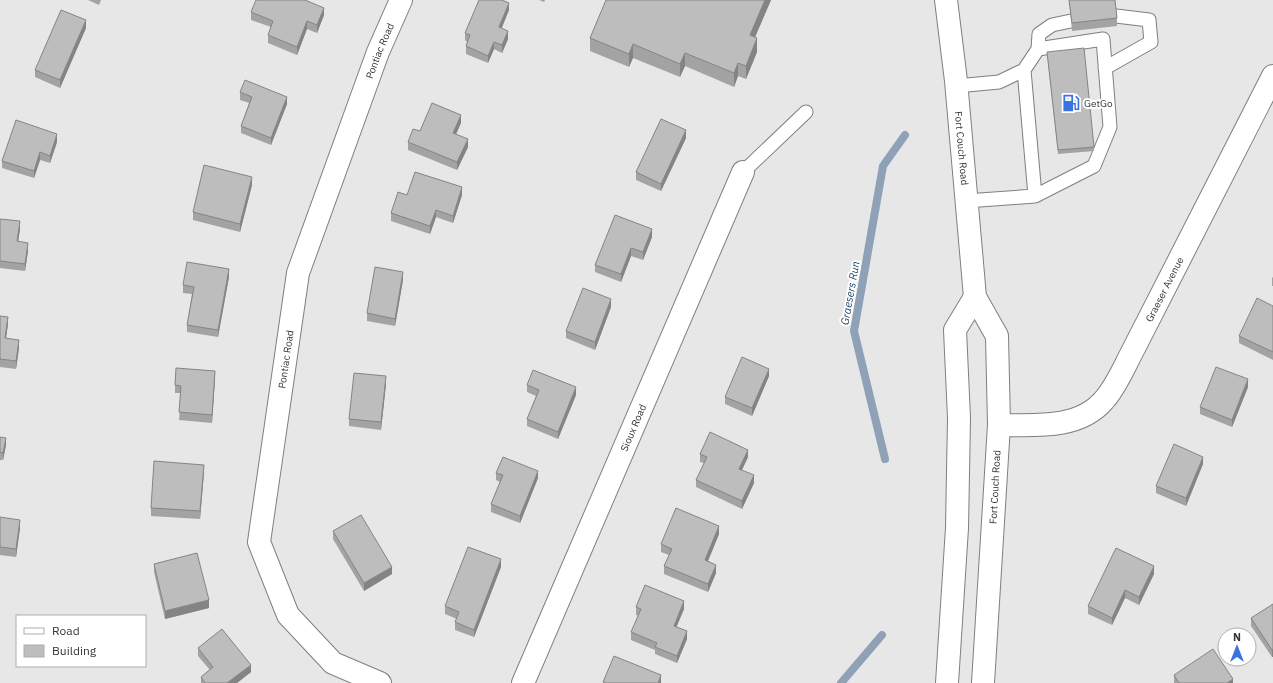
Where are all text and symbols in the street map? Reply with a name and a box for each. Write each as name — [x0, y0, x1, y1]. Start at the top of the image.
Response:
street label: Pontiac Road — [362, 21, 397, 80]
fuel station icon: GetGo — [1061, 93, 1081, 113]
place label: GetGo — [1084, 97, 1113, 110]
street label: Fort Couch Road — [952, 111, 972, 186]
street label: Graeser Avenue — [1142, 254, 1186, 324]
water label: Graesers Run — [837, 260, 863, 326]
street label: Pontiac Road — [275, 329, 296, 389]
street label: Sioux Road — [617, 402, 649, 453]
street label: Fort Couch Road — [987, 450, 1003, 524]
legend — [16, 615, 146, 667]
text: Road — [52, 623, 80, 638]
north arrow — [1217, 627, 1257, 667]
text: N — [1233, 630, 1241, 644]
text: Building — [52, 643, 97, 658]

